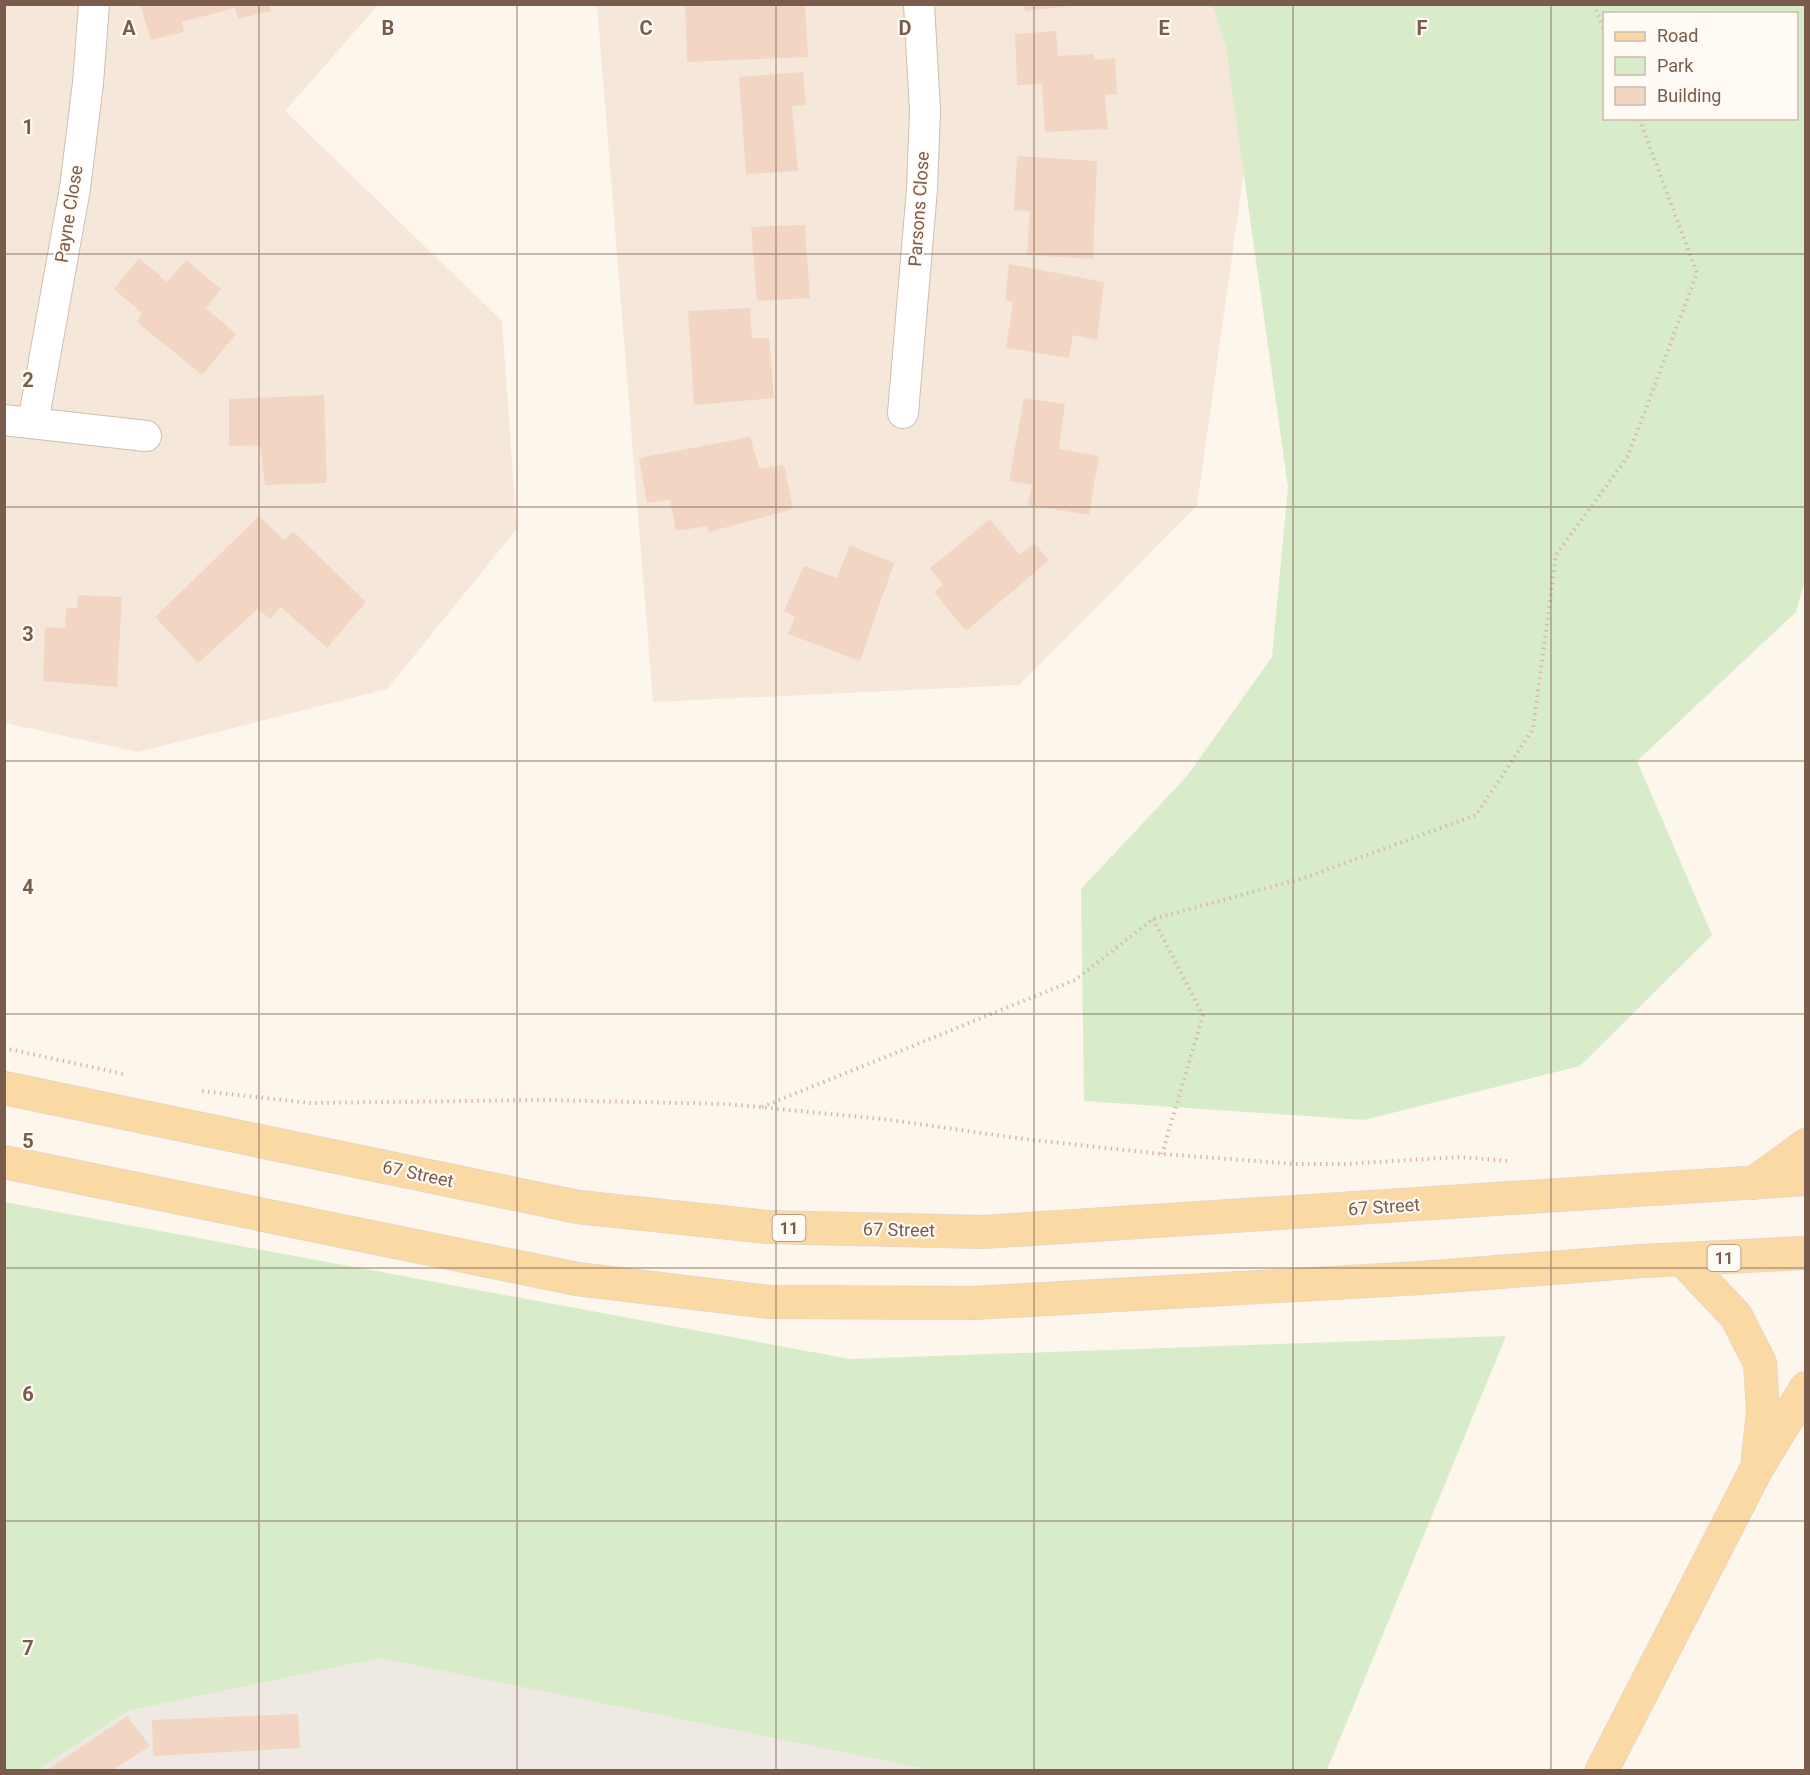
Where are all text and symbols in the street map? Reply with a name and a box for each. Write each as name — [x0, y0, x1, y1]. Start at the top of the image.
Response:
legend — [1603, 12, 1798, 120]
text: A — [122, 16, 136, 40]
text: B — [382, 16, 394, 40]
text: C — [639, 16, 653, 40]
text: D — [899, 16, 912, 40]
text: E — [1158, 16, 1170, 40]
text: F — [1417, 16, 1428, 40]
text: Road — [1657, 25, 1698, 46]
text: Park — [1657, 55, 1694, 76]
text: Building — [1657, 85, 1721, 106]
text: 1 — [22, 115, 34, 139]
street label: Parsons Close — [904, 151, 933, 267]
street label: Payne Close — [50, 164, 87, 264]
text: 2 — [22, 368, 34, 392]
text: 3 — [22, 622, 34, 646]
text: 4 — [22, 875, 34, 899]
text: 5 — [22, 1129, 34, 1153]
street label: 67 Street — [381, 1156, 456, 1191]
street label: 67 Street — [1347, 1194, 1421, 1219]
road number: 11 — [772, 1215, 806, 1241]
street label: 67 Street — [863, 1218, 935, 1241]
road number: 11 — [1708, 1245, 1740, 1271]
text: 6 — [22, 1382, 34, 1406]
text: 7 — [22, 1636, 34, 1660]

